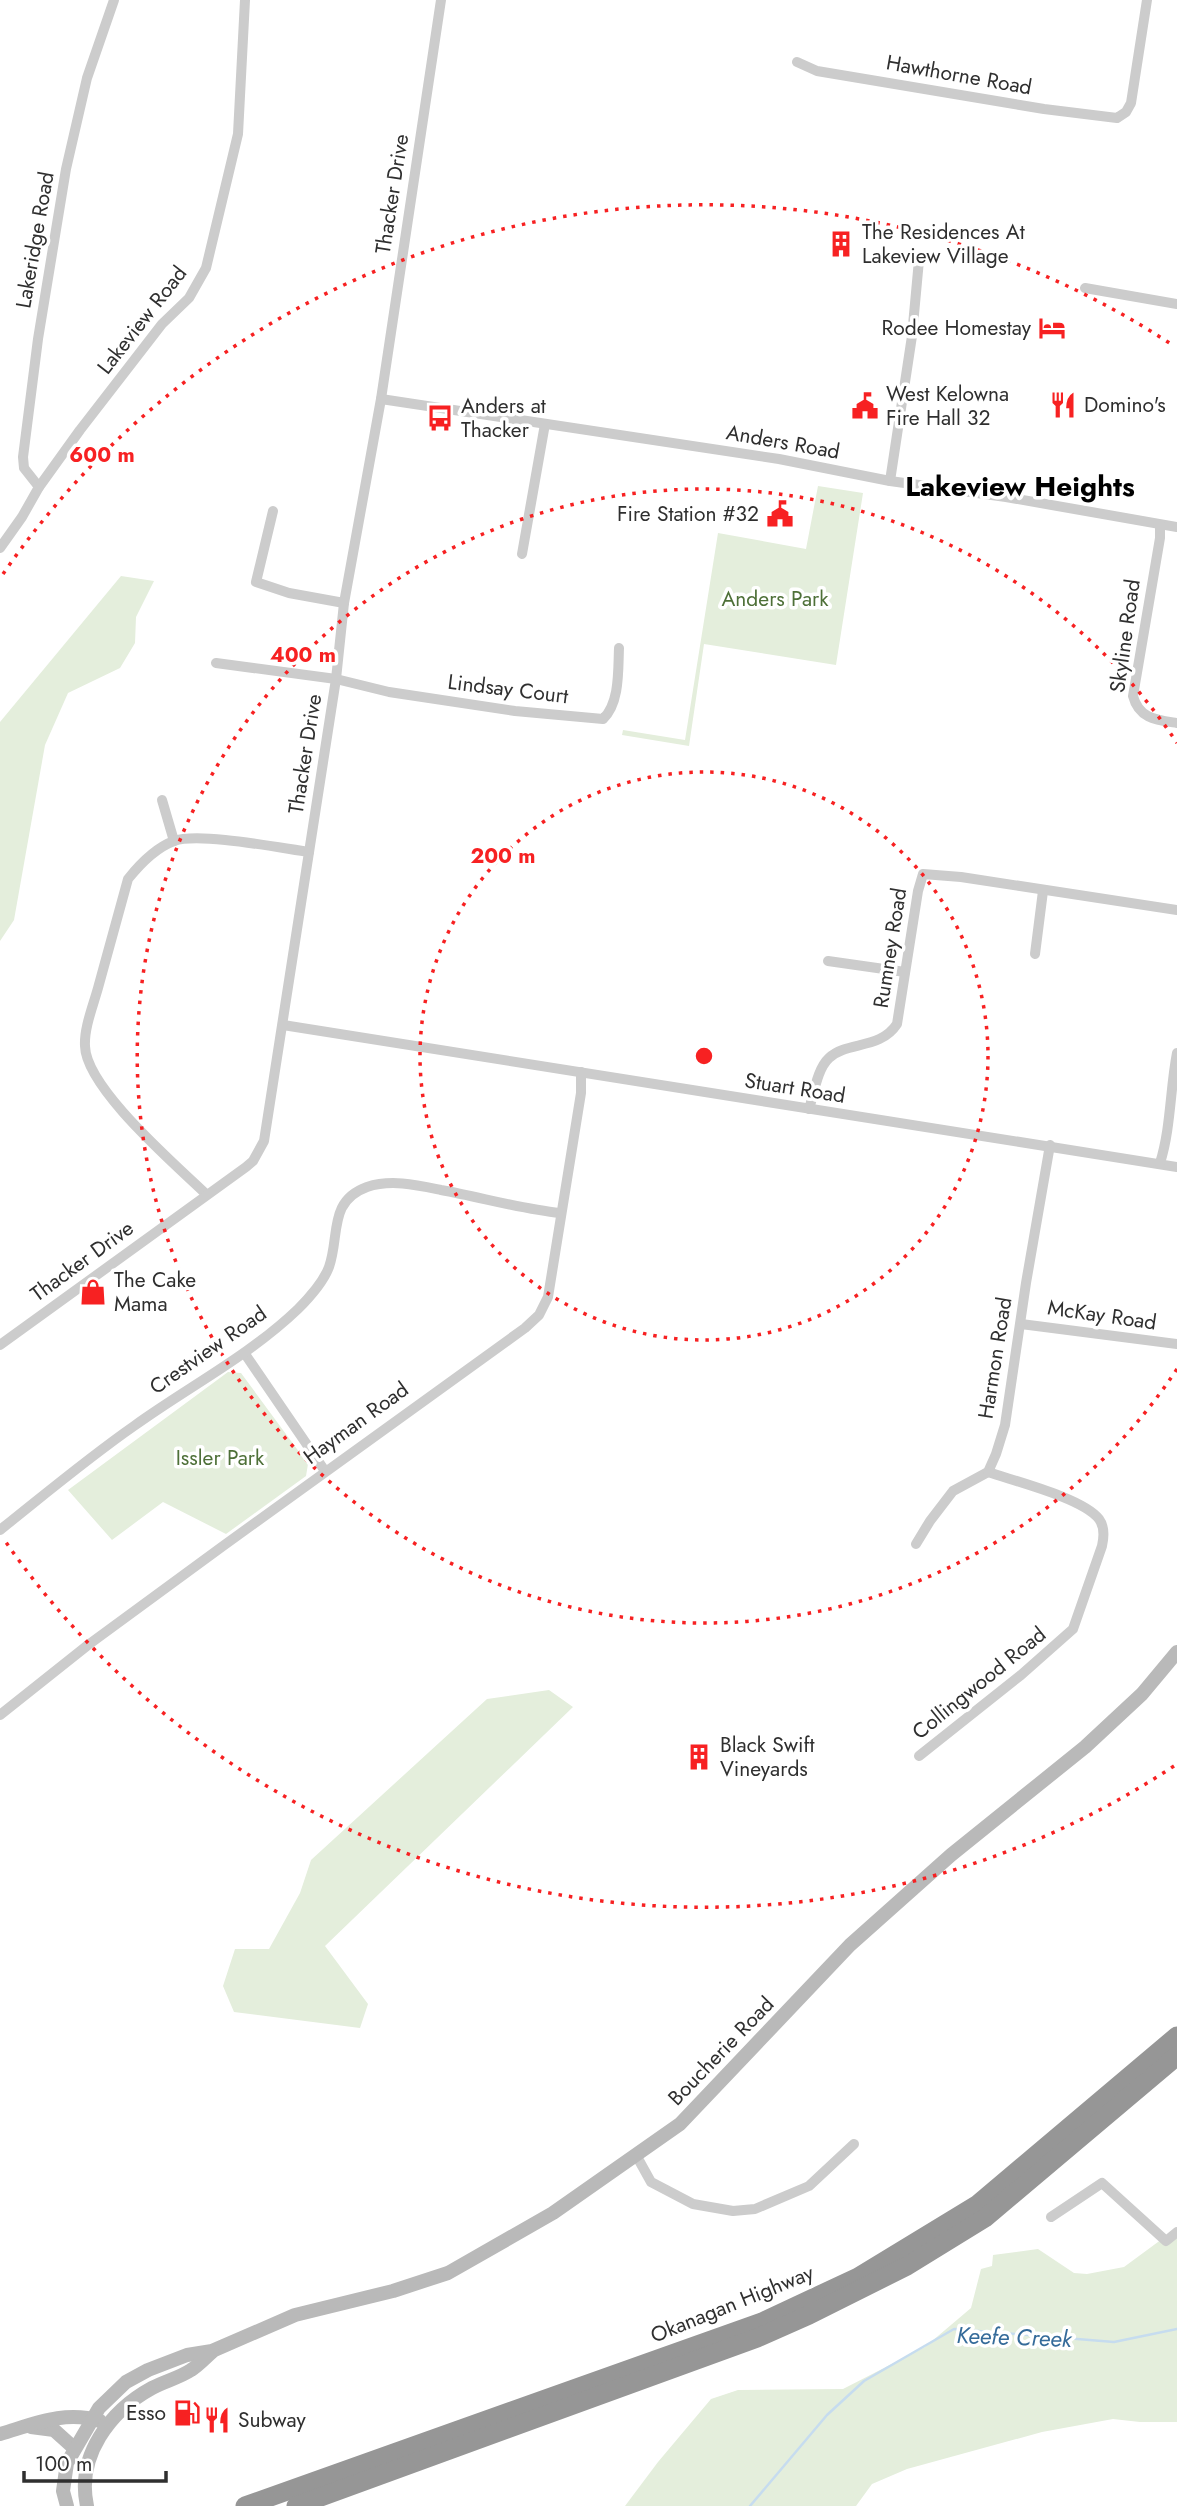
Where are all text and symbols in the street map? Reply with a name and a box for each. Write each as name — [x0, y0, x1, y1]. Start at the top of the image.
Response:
street label: Hawthorne Road — [884, 47, 1034, 103]
street label: Thacker Drive — [368, 132, 416, 256]
street label: Lakeridge Road — [8, 169, 62, 311]
place label: The Residences At Lakeview Village — [862, 217, 1025, 271]
building icon: The Residences At Lakeview Village — [826, 229, 856, 259]
street label: Lakeview Road — [90, 260, 194, 380]
place label: Rodee Homestay — [881, 313, 1032, 343]
hotel icon: Rodee Homestay — [1037, 313, 1067, 343]
place label: West Kelowna Fire Hall 32 — [886, 379, 1009, 433]
restaurant icon: Domino's — [1048, 390, 1078, 420]
place label: Domino's — [1084, 390, 1166, 420]
place label: Anders at Thacker — [461, 391, 546, 445]
public building icon: West Kelowna Fire Hall 32 — [850, 391, 880, 421]
bus stop icon: Anders at Thacker — [425, 403, 455, 433]
street label: Anders Road — [724, 417, 842, 467]
text: 600 m — [69, 440, 135, 470]
district label: Lakeview Heights — [905, 466, 1135, 507]
place label: Fire Station #32 — [617, 499, 759, 529]
public building icon: Fire Station #32 — [765, 499, 795, 529]
street label: Skyline Road — [1102, 577, 1148, 695]
park label: Anders Park — [721, 584, 829, 614]
text: 400 m — [270, 640, 336, 670]
street label: Lindsay Court — [446, 667, 570, 711]
street label: Thacker Drive — [281, 692, 329, 816]
text: 200 m — [470, 841, 536, 871]
street label: Rumney Road — [866, 886, 914, 1010]
centre of rings — [692, 1044, 716, 1068]
street label: Stuart Road — [743, 1065, 847, 1111]
street label: Thacker Drive — [24, 1213, 140, 1309]
place label: The Cake Mama — [114, 1265, 196, 1319]
shop icon: The Cake Mama — [78, 1277, 108, 1307]
street label: McKay Road — [1046, 1293, 1158, 1337]
street label: Harmon Road — [971, 1295, 1019, 1421]
street label: Crestview Road — [143, 1299, 273, 1401]
street label: Hayman Road — [297, 1375, 415, 1471]
park label: Issler Park — [176, 1443, 265, 1473]
street label: Collingwood Road — [906, 1620, 1052, 1746]
place label: Black Swift Vineyards — [720, 1730, 815, 1784]
building icon: Black Swift Vineyards — [684, 1742, 714, 1772]
street label: Boucherie Road — [661, 1990, 781, 2112]
street label: Okanagan Highway — [646, 2257, 819, 2350]
water label: Keefe Creek — [956, 2318, 1073, 2356]
place label: Esso — [126, 2398, 166, 2428]
fuel station icon: Esso — [172, 2398, 202, 2428]
restaurant icon: Subway — [202, 2405, 232, 2435]
place label: Subway — [238, 2405, 306, 2435]
scale bar — [24, 2440, 166, 2484]
text: 100 m — [35, 2449, 92, 2479]

